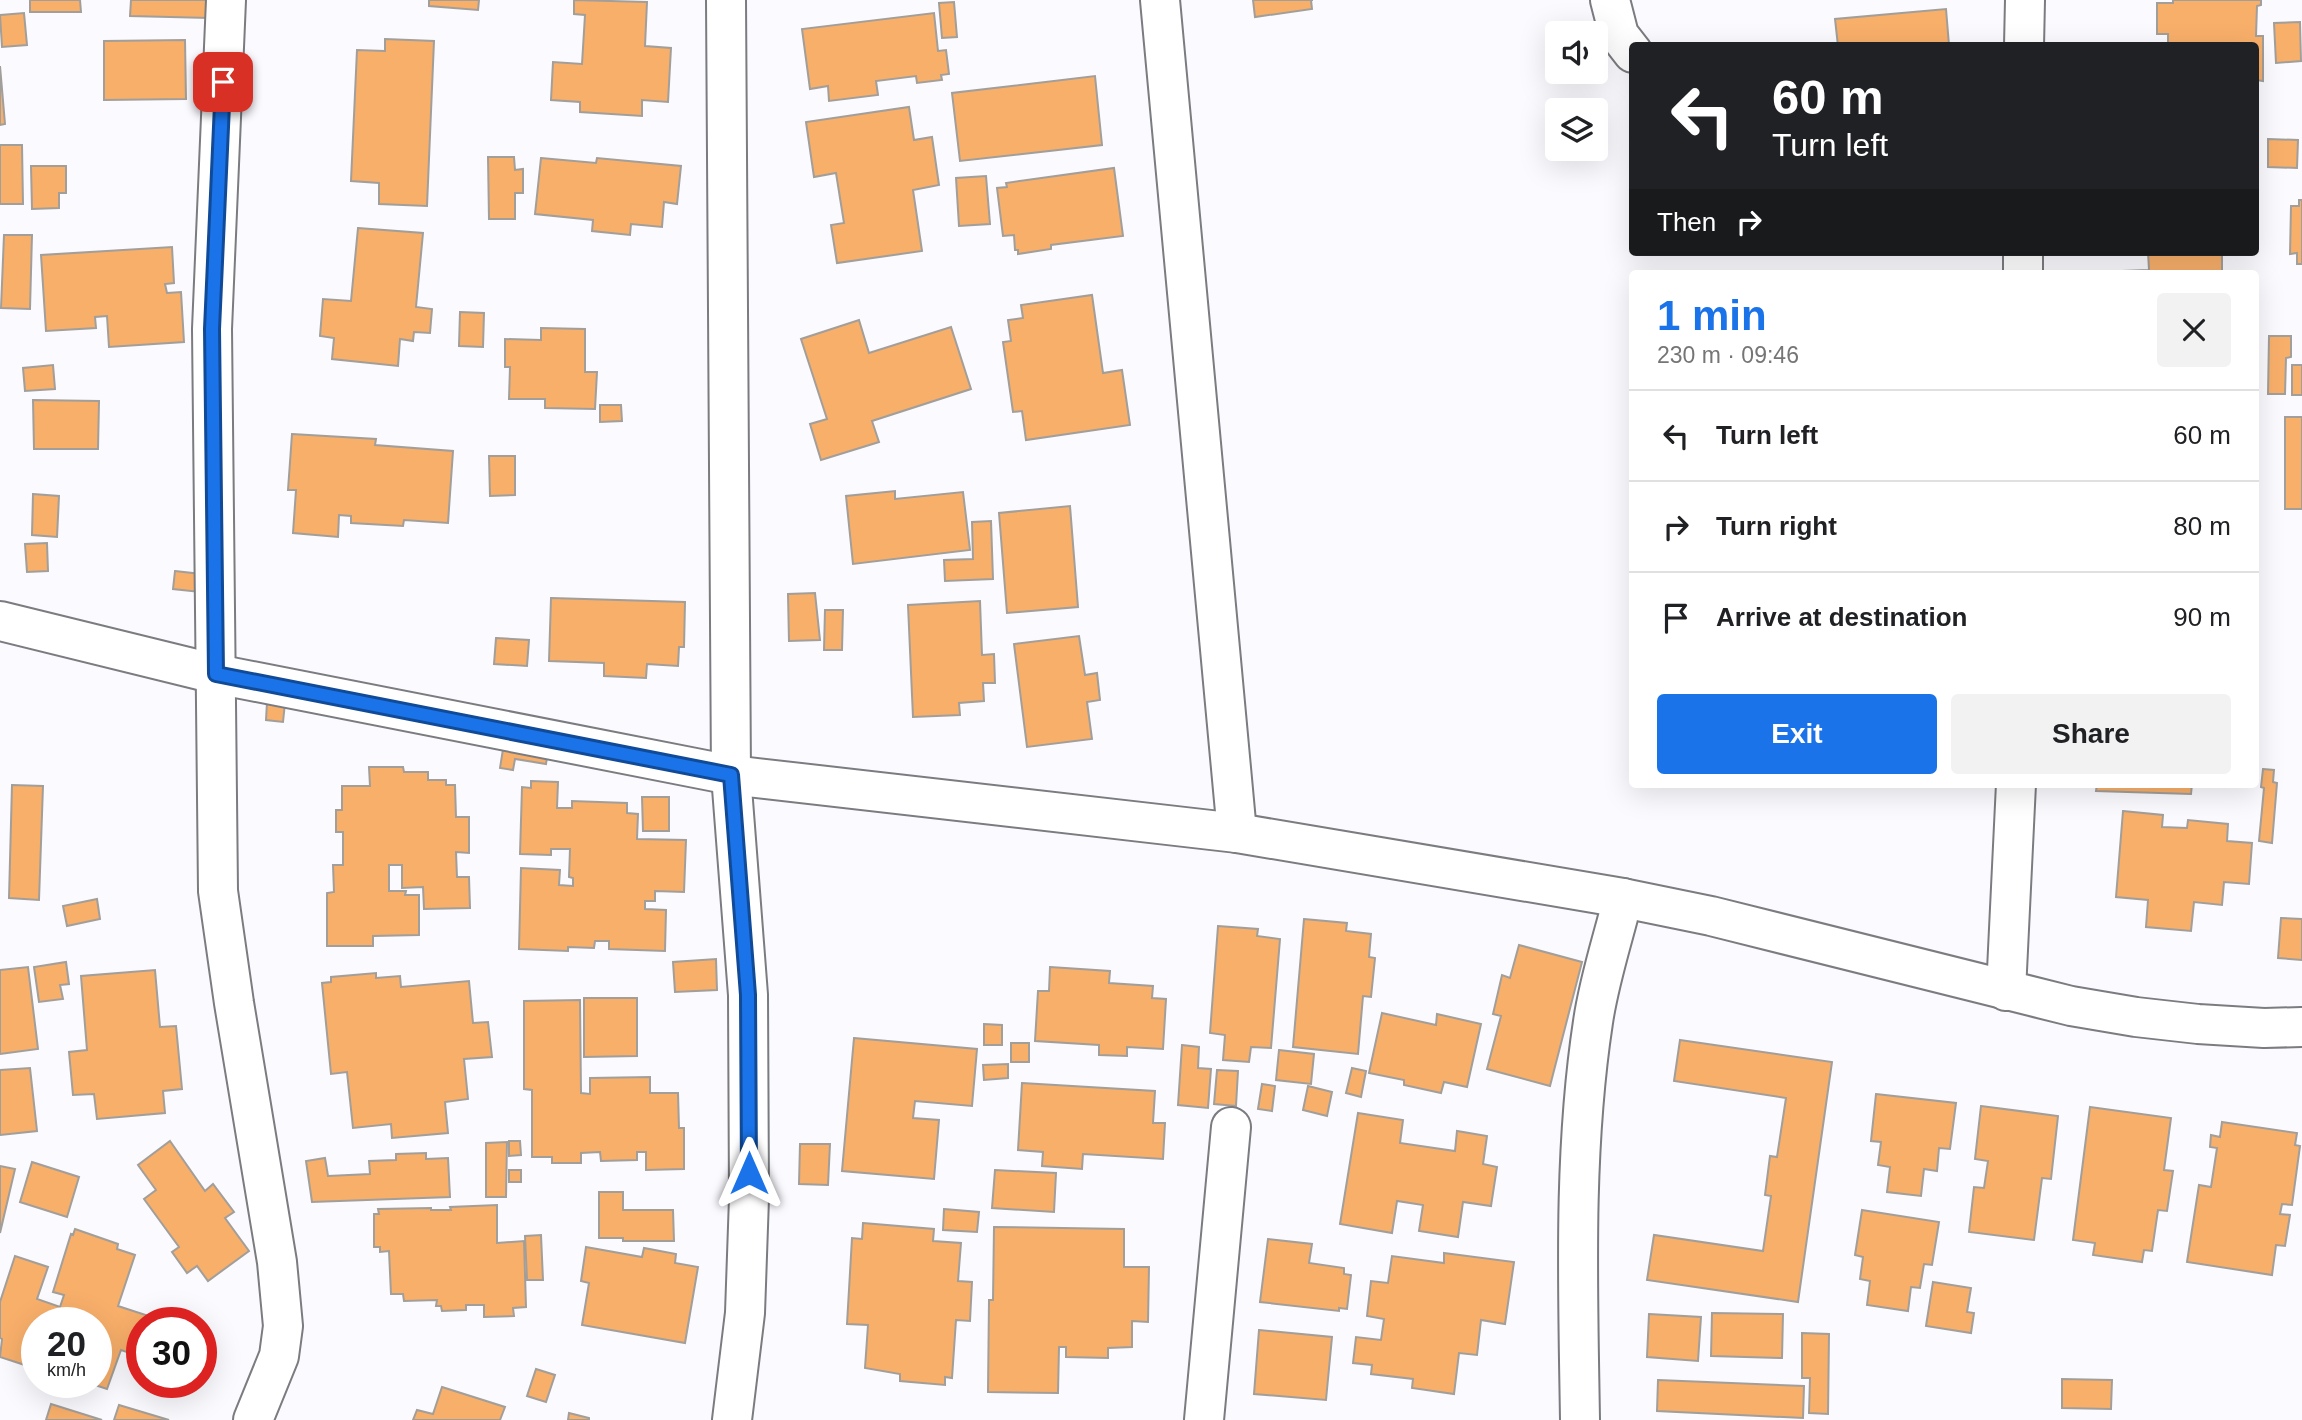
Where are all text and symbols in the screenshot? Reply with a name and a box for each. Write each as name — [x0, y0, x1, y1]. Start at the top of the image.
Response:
map controls — [1545, 21, 1608, 161]
button: sound — [1545, 21, 1608, 84]
pin — [193, 52, 253, 112]
icon: arrive — [204, 63, 242, 101]
icon: left — [1657, 70, 1748, 161]
text: 60 m — [1772, 70, 1884, 124]
button: layers — [1545, 98, 1608, 161]
text: Turn left — [1772, 127, 1888, 163]
icon: right — [1730, 203, 1768, 241]
text: Then — [1657, 207, 1716, 237]
text: 1 min — [1657, 292, 1767, 339]
button: close — [2157, 293, 2231, 367]
text: 230 m · 09:46 — [1657, 342, 1799, 368]
icon: left — [1657, 417, 1695, 455]
text: Turn left — [1716, 420, 1818, 450]
text: 60 m — [2173, 420, 2231, 450]
icon: right — [1657, 508, 1695, 546]
text: Turn right — [1716, 511, 1837, 541]
text: 80 m — [2173, 511, 2231, 541]
icon: arrive — [1657, 599, 1695, 637]
text: Arrive at destination — [1716, 602, 1967, 632]
text: 90 m — [2173, 602, 2231, 632]
button: Exit — [1657, 694, 1937, 774]
button: Share — [1951, 694, 2231, 774]
position arrow — [712, 1136, 786, 1210]
speed limit sign: 30 — [126, 1307, 217, 1398]
text: 20 — [47, 1324, 86, 1363]
text: km/h — [47, 1360, 86, 1380]

